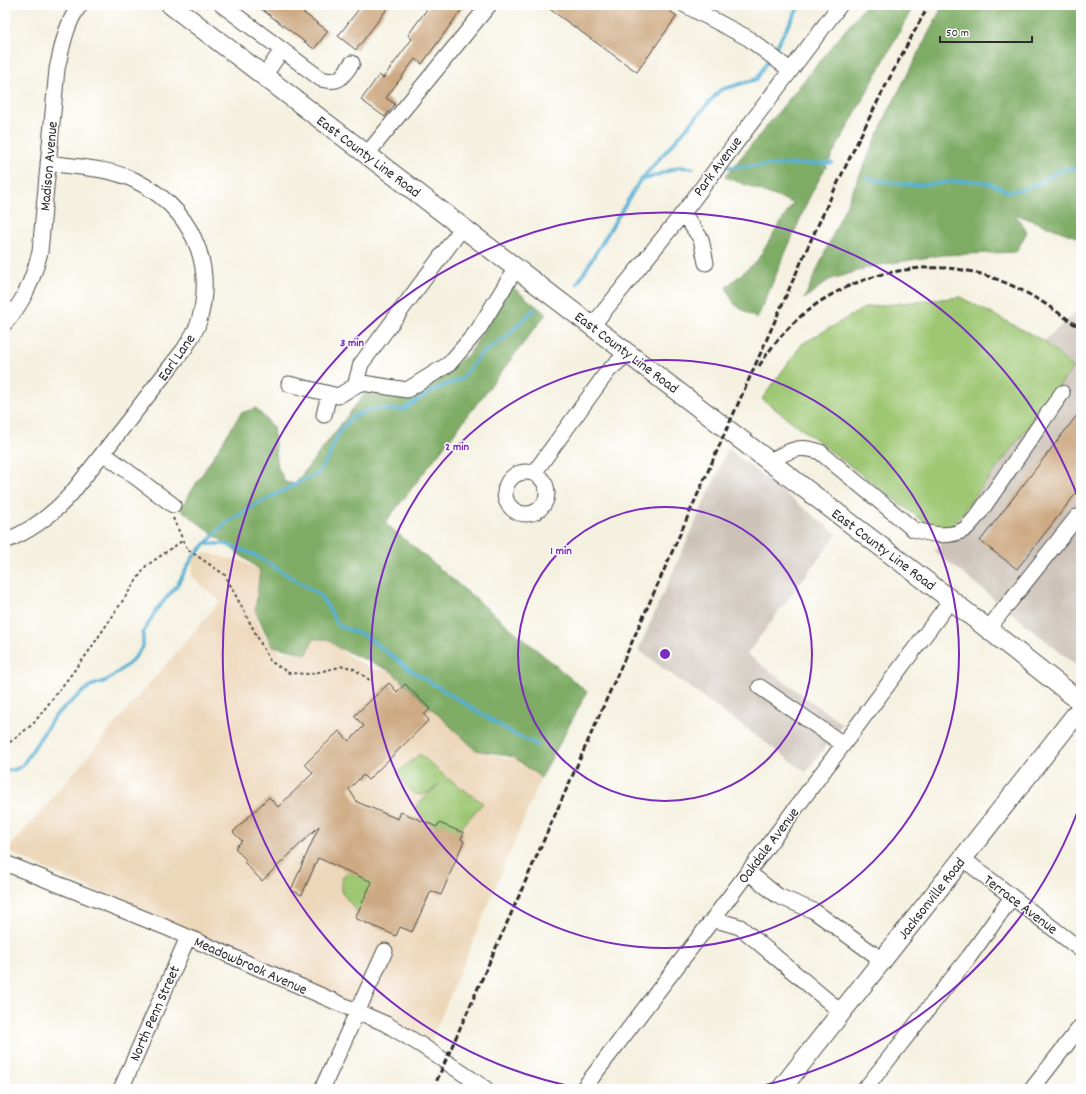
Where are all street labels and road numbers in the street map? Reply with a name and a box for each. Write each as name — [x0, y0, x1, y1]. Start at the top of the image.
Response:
street label: East County Line Road — [311, 111, 425, 204]
street label: Madison Avenue — [35, 120, 65, 212]
street label: Park Avenue — [689, 132, 749, 202]
street label: East County Line Road — [569, 307, 683, 400]
street label: Earl Lane — [153, 330, 202, 386]
street label: East County Line Road — [826, 504, 940, 597]
street label: Oakdale Avenue — [734, 803, 806, 889]
street label: Jacksonville Road — [893, 854, 972, 945]
street label: Terrace Avenue — [978, 870, 1062, 941]
street label: Meadowbrook Avenue — [190, 932, 311, 1002]
street label: North Penn Street — [125, 962, 187, 1065]

